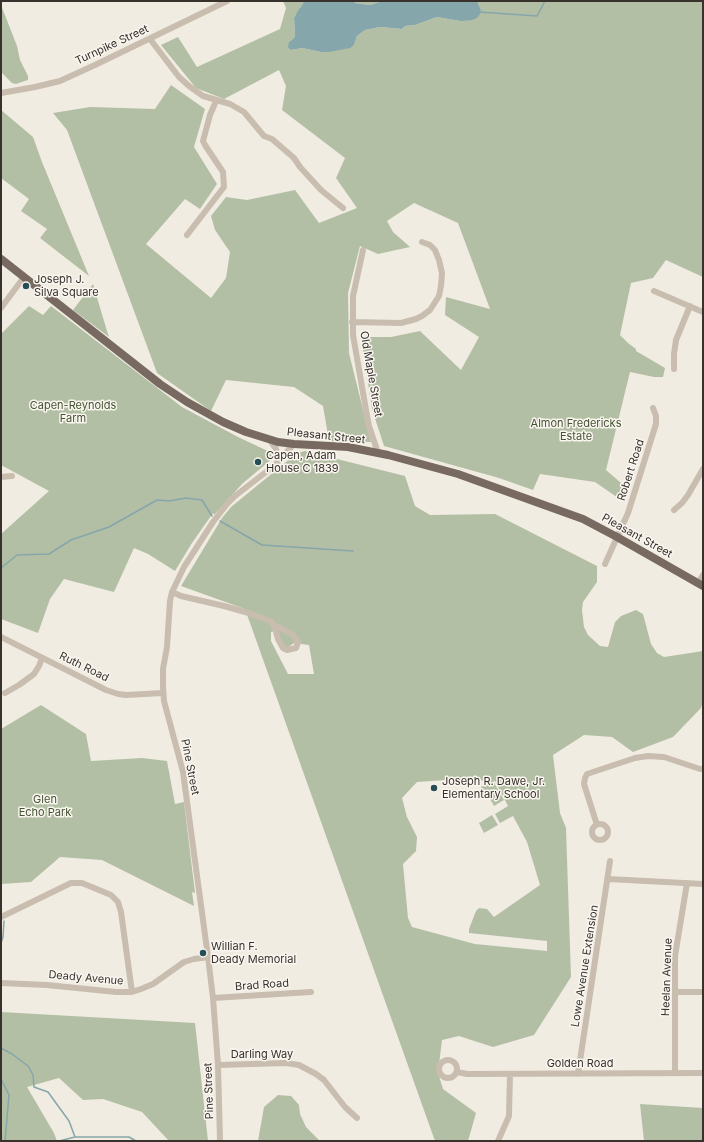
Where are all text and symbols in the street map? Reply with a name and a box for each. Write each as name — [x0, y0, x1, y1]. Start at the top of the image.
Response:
street label: Turnpike Street — [73, 22, 151, 68]
place label: Joseph J. Silva Square — [34, 273, 99, 299]
marker: Joseph J. Silva Square — [21, 281, 31, 291]
street label: Old Maple Street — [357, 330, 385, 418]
park label: Capen-Reynolds Farm — [30, 399, 116, 425]
park label: Almon Fredericks Estate — [531, 417, 621, 443]
street label: Pleasant Street — [286, 425, 366, 447]
street label: Robert Road — [615, 437, 647, 503]
place label: Capen, Adam House C 1839 — [266, 449, 339, 475]
marker: Capen, Adam House C 1839 — [253, 457, 263, 467]
street label: Pleasant Street — [599, 511, 675, 561]
street label: Ruth Road — [57, 649, 111, 685]
street label: Pine Street — [178, 738, 202, 796]
place label: Joseph R. Dawe, Jr. Elementary School — [442, 775, 545, 801]
marker: Joseph R. Dawe, Jr. Elementary School — [429, 783, 439, 793]
park label: Glen Echo Park — [19, 793, 71, 819]
street label: Lowe Avenue Extension — [569, 904, 601, 1028]
street label: Heelan Avenue — [659, 938, 675, 1016]
place label: Willian F. Deady Memorial — [211, 940, 296, 966]
marker: Willian F. Deady Memorial — [198, 948, 208, 958]
street label: Deady Avenue — [48, 968, 124, 988]
street label: Brad Road — [235, 977, 289, 993]
street label: Darling Way — [231, 1048, 293, 1062]
street label: Golden Road — [547, 1057, 613, 1071]
street label: Pine Street — [201, 1062, 217, 1120]

